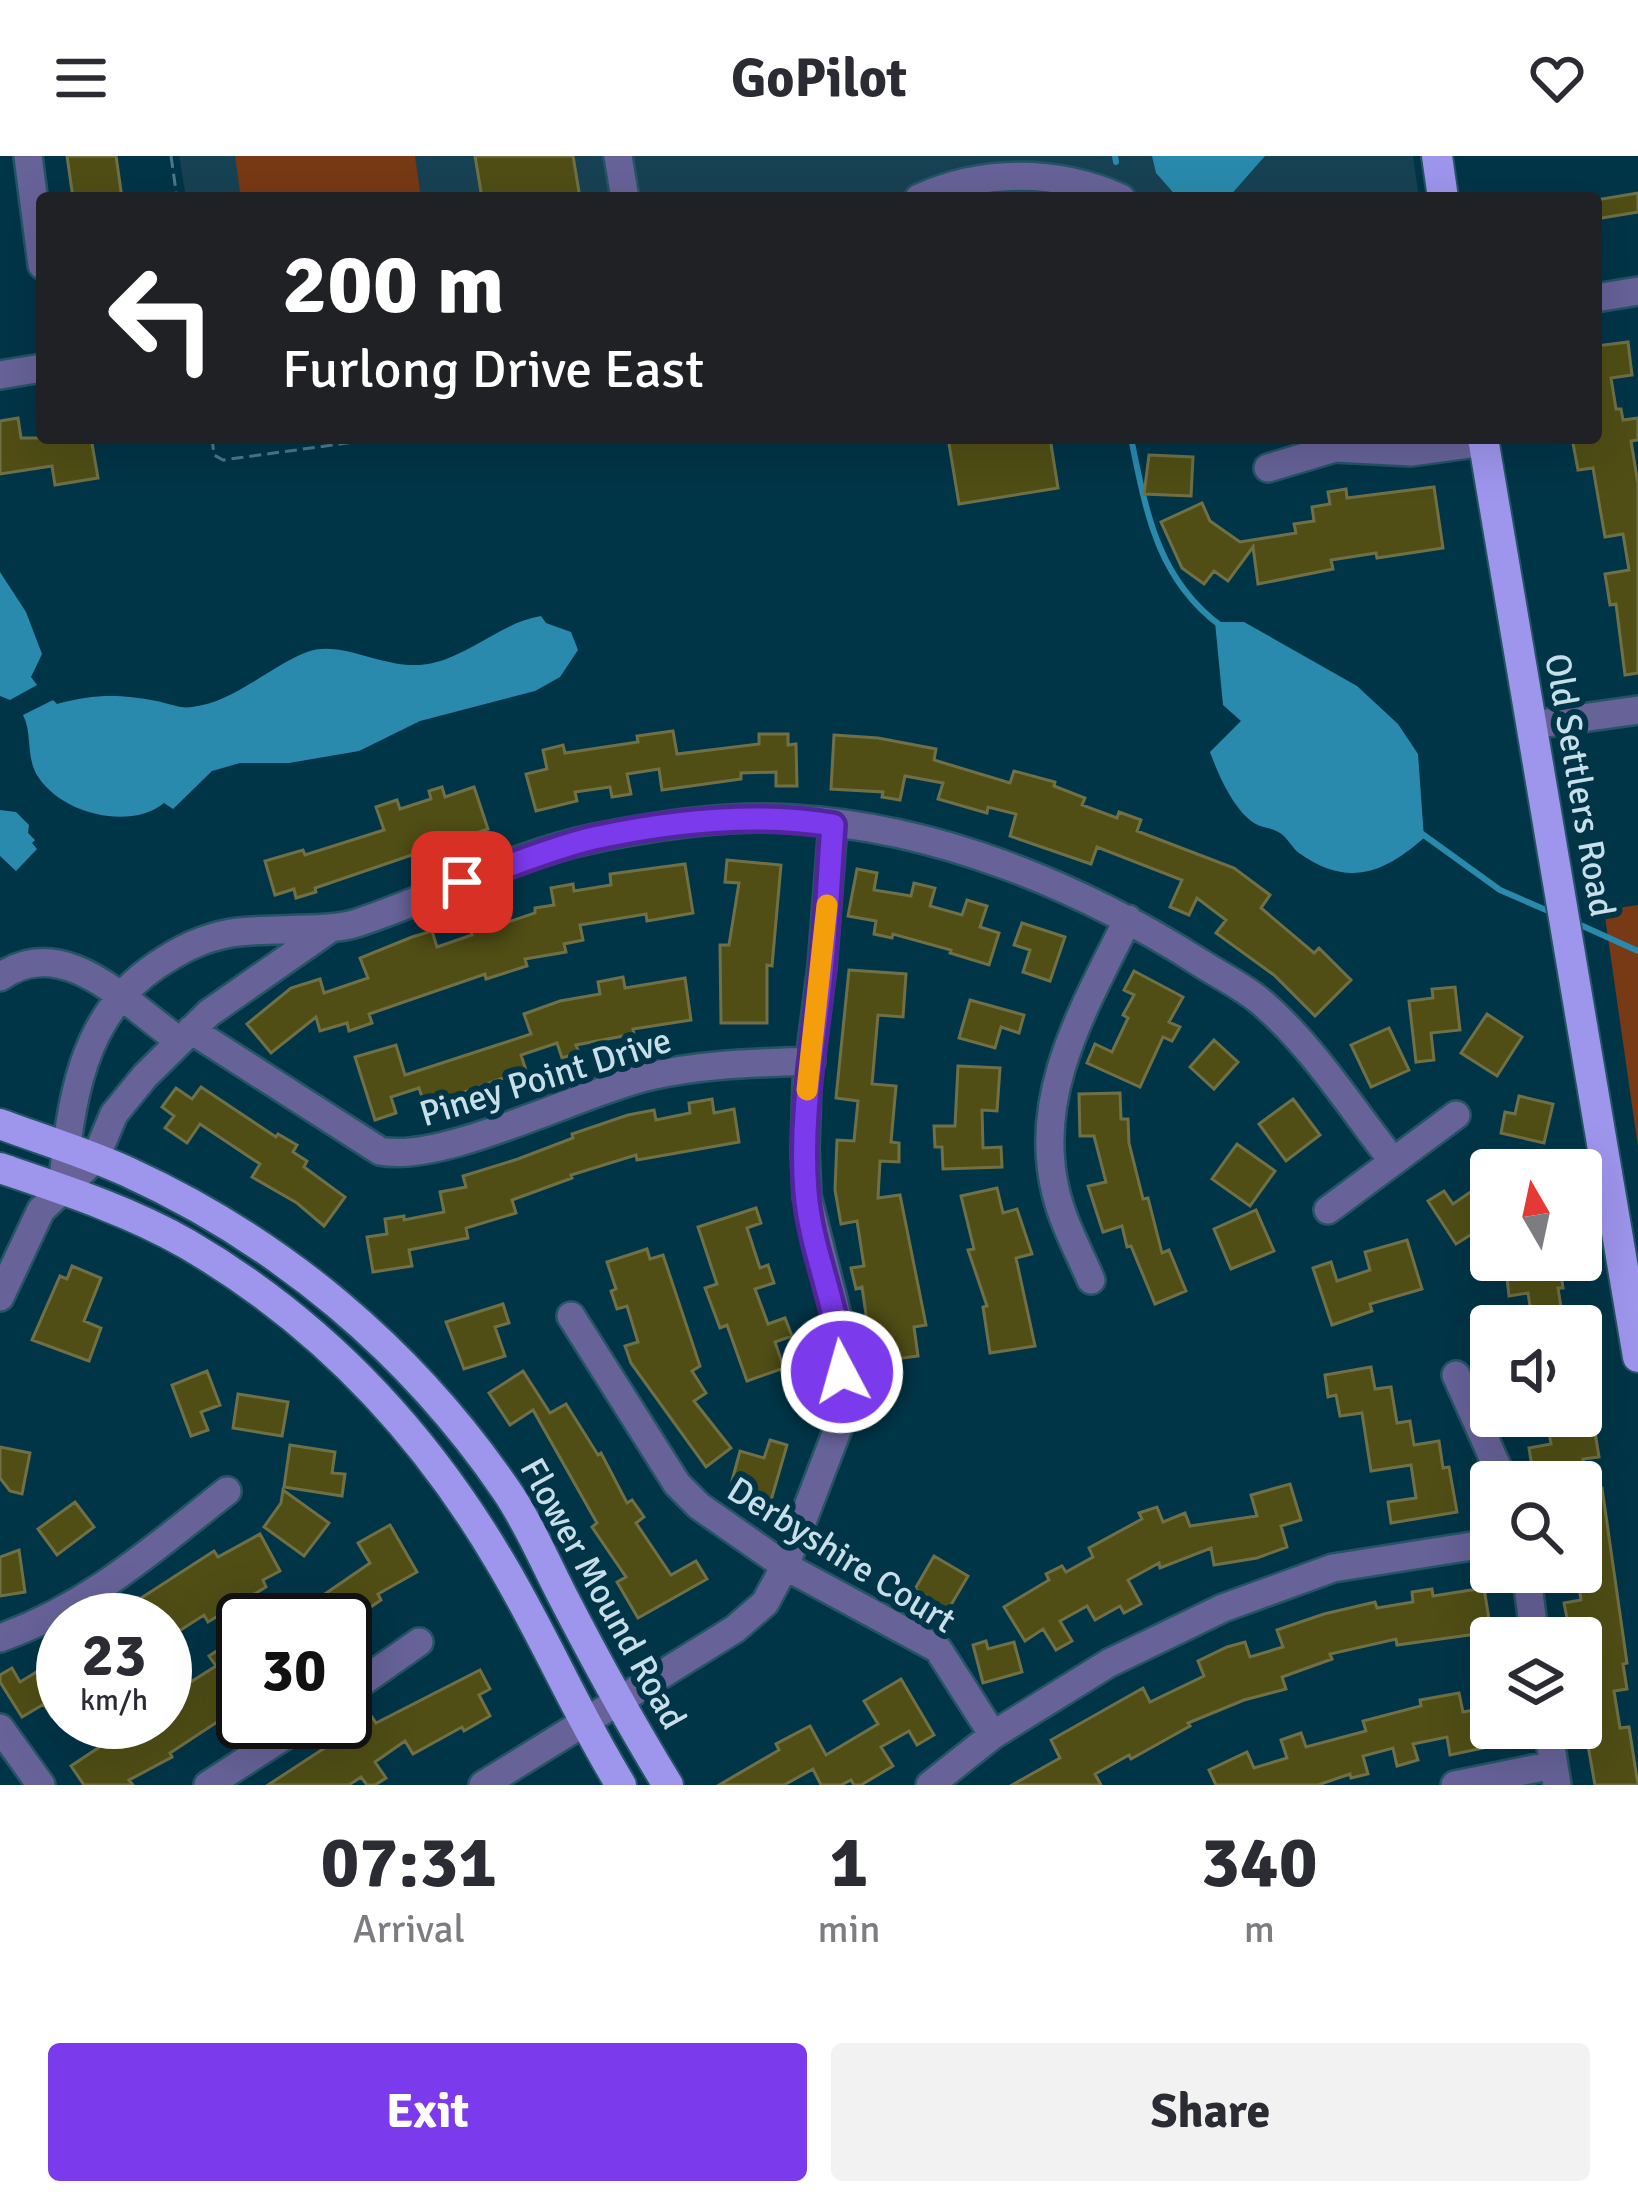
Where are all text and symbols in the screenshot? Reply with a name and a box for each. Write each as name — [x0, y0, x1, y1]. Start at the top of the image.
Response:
icon: menu — [48, 45, 114, 111]
text: GoPilot — [731, 45, 907, 112]
icon: heart — [1524, 45, 1590, 111]
text: 200 m — [282, 233, 504, 337]
icon: left — [84, 240, 240, 396]
text: Furlong Drive East — [282, 336, 704, 403]
street label: Old Settlers Road — [1534, 650, 1625, 920]
pin — [411, 831, 513, 933]
icon: arrive — [429, 849, 495, 915]
street label: Piney Point Drive — [414, 1018, 677, 1137]
north arrow — [1470, 1149, 1602, 1281]
map controls — [1470, 1149, 1602, 1749]
button: sound — [1470, 1305, 1602, 1437]
position arrow — [779, 1309, 905, 1435]
street label: Flower Mound Road — [510, 1450, 696, 1737]
button: search — [1470, 1461, 1602, 1593]
street label: Derbyshire Court — [719, 1467, 964, 1643]
speed limit sign: 30 — [216, 1593, 372, 1749]
button: layers — [1470, 1617, 1602, 1749]
text: 23 — [82, 1619, 146, 1693]
text: km/h — [80, 1682, 148, 1719]
text: 07:31 — [320, 1818, 497, 1907]
text: 1 — [830, 1818, 868, 1907]
text: 340 — [1201, 1818, 1318, 1907]
text: Arrival — [353, 1905, 465, 1953]
text: min — [818, 1905, 881, 1953]
text: m — [1244, 1905, 1275, 1953]
button: Exit — [48, 2043, 807, 2181]
button: Share — [831, 2043, 1590, 2181]

